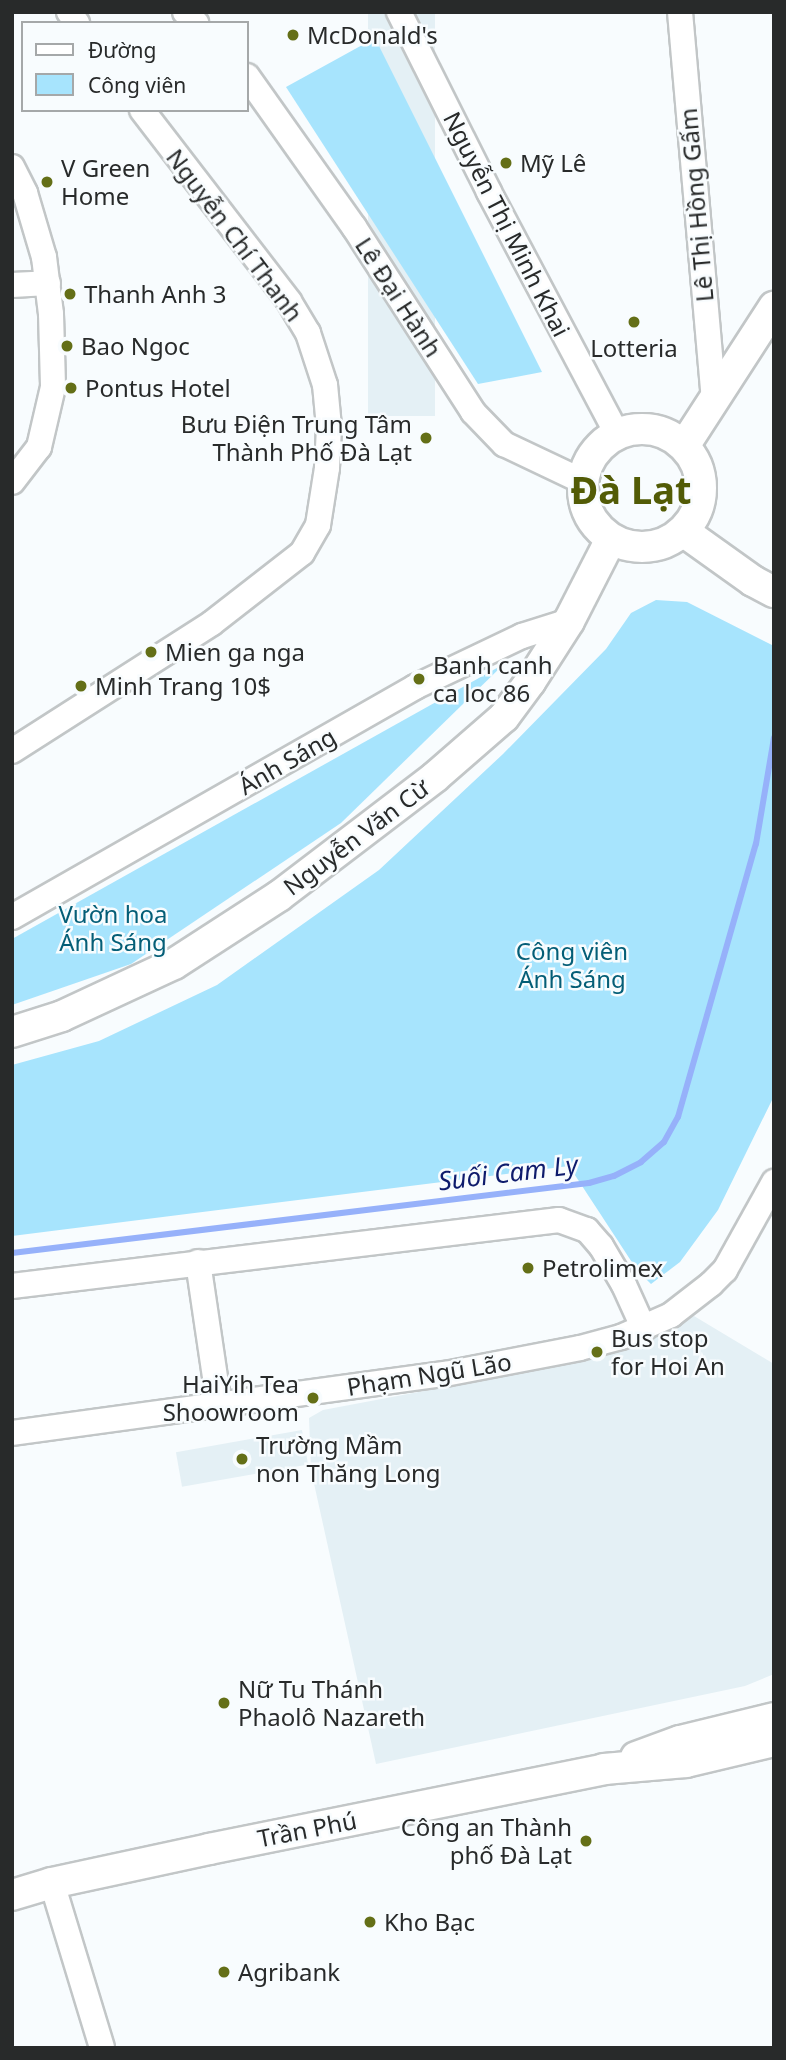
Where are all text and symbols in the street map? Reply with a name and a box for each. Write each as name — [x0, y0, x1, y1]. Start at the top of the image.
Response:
legend — [21, 21, 248, 112]
place label: McDonald's — [307, 21, 438, 49]
marker: McDonald's — [285, 27, 301, 43]
text: Đường — [88, 36, 156, 64]
text: Công viên — [88, 71, 186, 99]
street label: Nguyễn Thị Minh Khai — [438, 107, 576, 341]
street label: Lê Thị Hồng Gấm — [673, 107, 719, 303]
street label: Nguyễn Chí Thanh — [161, 143, 309, 327]
place label: Mỹ Lê — [520, 149, 586, 177]
place label: V Green Home — [61, 154, 150, 210]
marker: Mỹ Lê — [498, 155, 514, 171]
marker: V Green Home — [39, 174, 55, 190]
street label: Lê Đại Hành — [350, 232, 448, 362]
place label: Thanh Anh 3 — [84, 280, 227, 308]
marker: Thanh Anh 3 — [62, 286, 78, 302]
marker: Lotteria — [626, 314, 642, 330]
place label: Bao Ngoc — [81, 332, 190, 360]
place label: Lotteria — [590, 334, 678, 362]
marker: Bao Ngoc — [59, 338, 75, 354]
place label: Pontus Hotel — [85, 374, 231, 402]
marker: Pontus Hotel — [63, 380, 79, 396]
place label: Bưu Điện Trung Tâm Thành Phố Đà Lạt — [181, 410, 412, 466]
marker: Bưu Điện Trung Tâm Thành Phố Đà Lạt — [418, 430, 434, 446]
district label: Đà Lạt — [571, 467, 691, 513]
place label: Mien ga nga — [165, 638, 305, 666]
marker: Mien ga nga — [143, 644, 159, 660]
place label: Banh canh ca loc 86 — [433, 651, 553, 707]
marker: Banh canh ca loc 86 — [411, 671, 427, 687]
place label: Minh Trang 10$ — [95, 672, 271, 700]
marker: Minh Trang 10$ — [73, 678, 89, 694]
street label: Ánh Sáng — [233, 722, 341, 800]
street label: Nguyễn Văn Cừ — [278, 773, 434, 901]
park label: Vườn hoa Ánh Sáng — [58, 900, 168, 956]
park label: Công viên Ánh Sáng — [516, 937, 628, 993]
water label: Suối Cam Ly — [436, 1149, 580, 1197]
place label: Petrolimex — [542, 1254, 663, 1282]
marker: Petrolimex — [520, 1260, 536, 1276]
place label: Bus stop for Hoi An — [611, 1324, 725, 1380]
marker: Bus stop for Hoi An — [589, 1344, 605, 1360]
street label: Phạm Ngũ Lão — [345, 1347, 513, 1401]
place label: HaiYih Tea Shoowroom — [163, 1370, 299, 1426]
marker: HaiYih Tea Shoowroom — [305, 1390, 321, 1406]
place label: Trường Mầm non Thăng Long — [256, 1431, 441, 1487]
marker: Trường Mầm non Thăng Long — [234, 1451, 250, 1467]
place label: Nữ Tu Thánh Phaolô Nazareth — [238, 1675, 425, 1731]
marker: Nữ Tu Thánh Phaolô Nazareth — [216, 1695, 232, 1711]
street label: Trần Phú — [255, 1805, 359, 1853]
place label: Công an Thành phố Đà Lạt — [401, 1813, 572, 1869]
marker: Công an Thành phố Đà Lạt — [578, 1833, 594, 1849]
place label: Kho Bạc — [384, 1908, 475, 1936]
marker: Kho Bạc — [362, 1914, 378, 1930]
place label: Agribank — [238, 1958, 340, 1986]
marker: Agribank — [216, 1964, 232, 1980]

